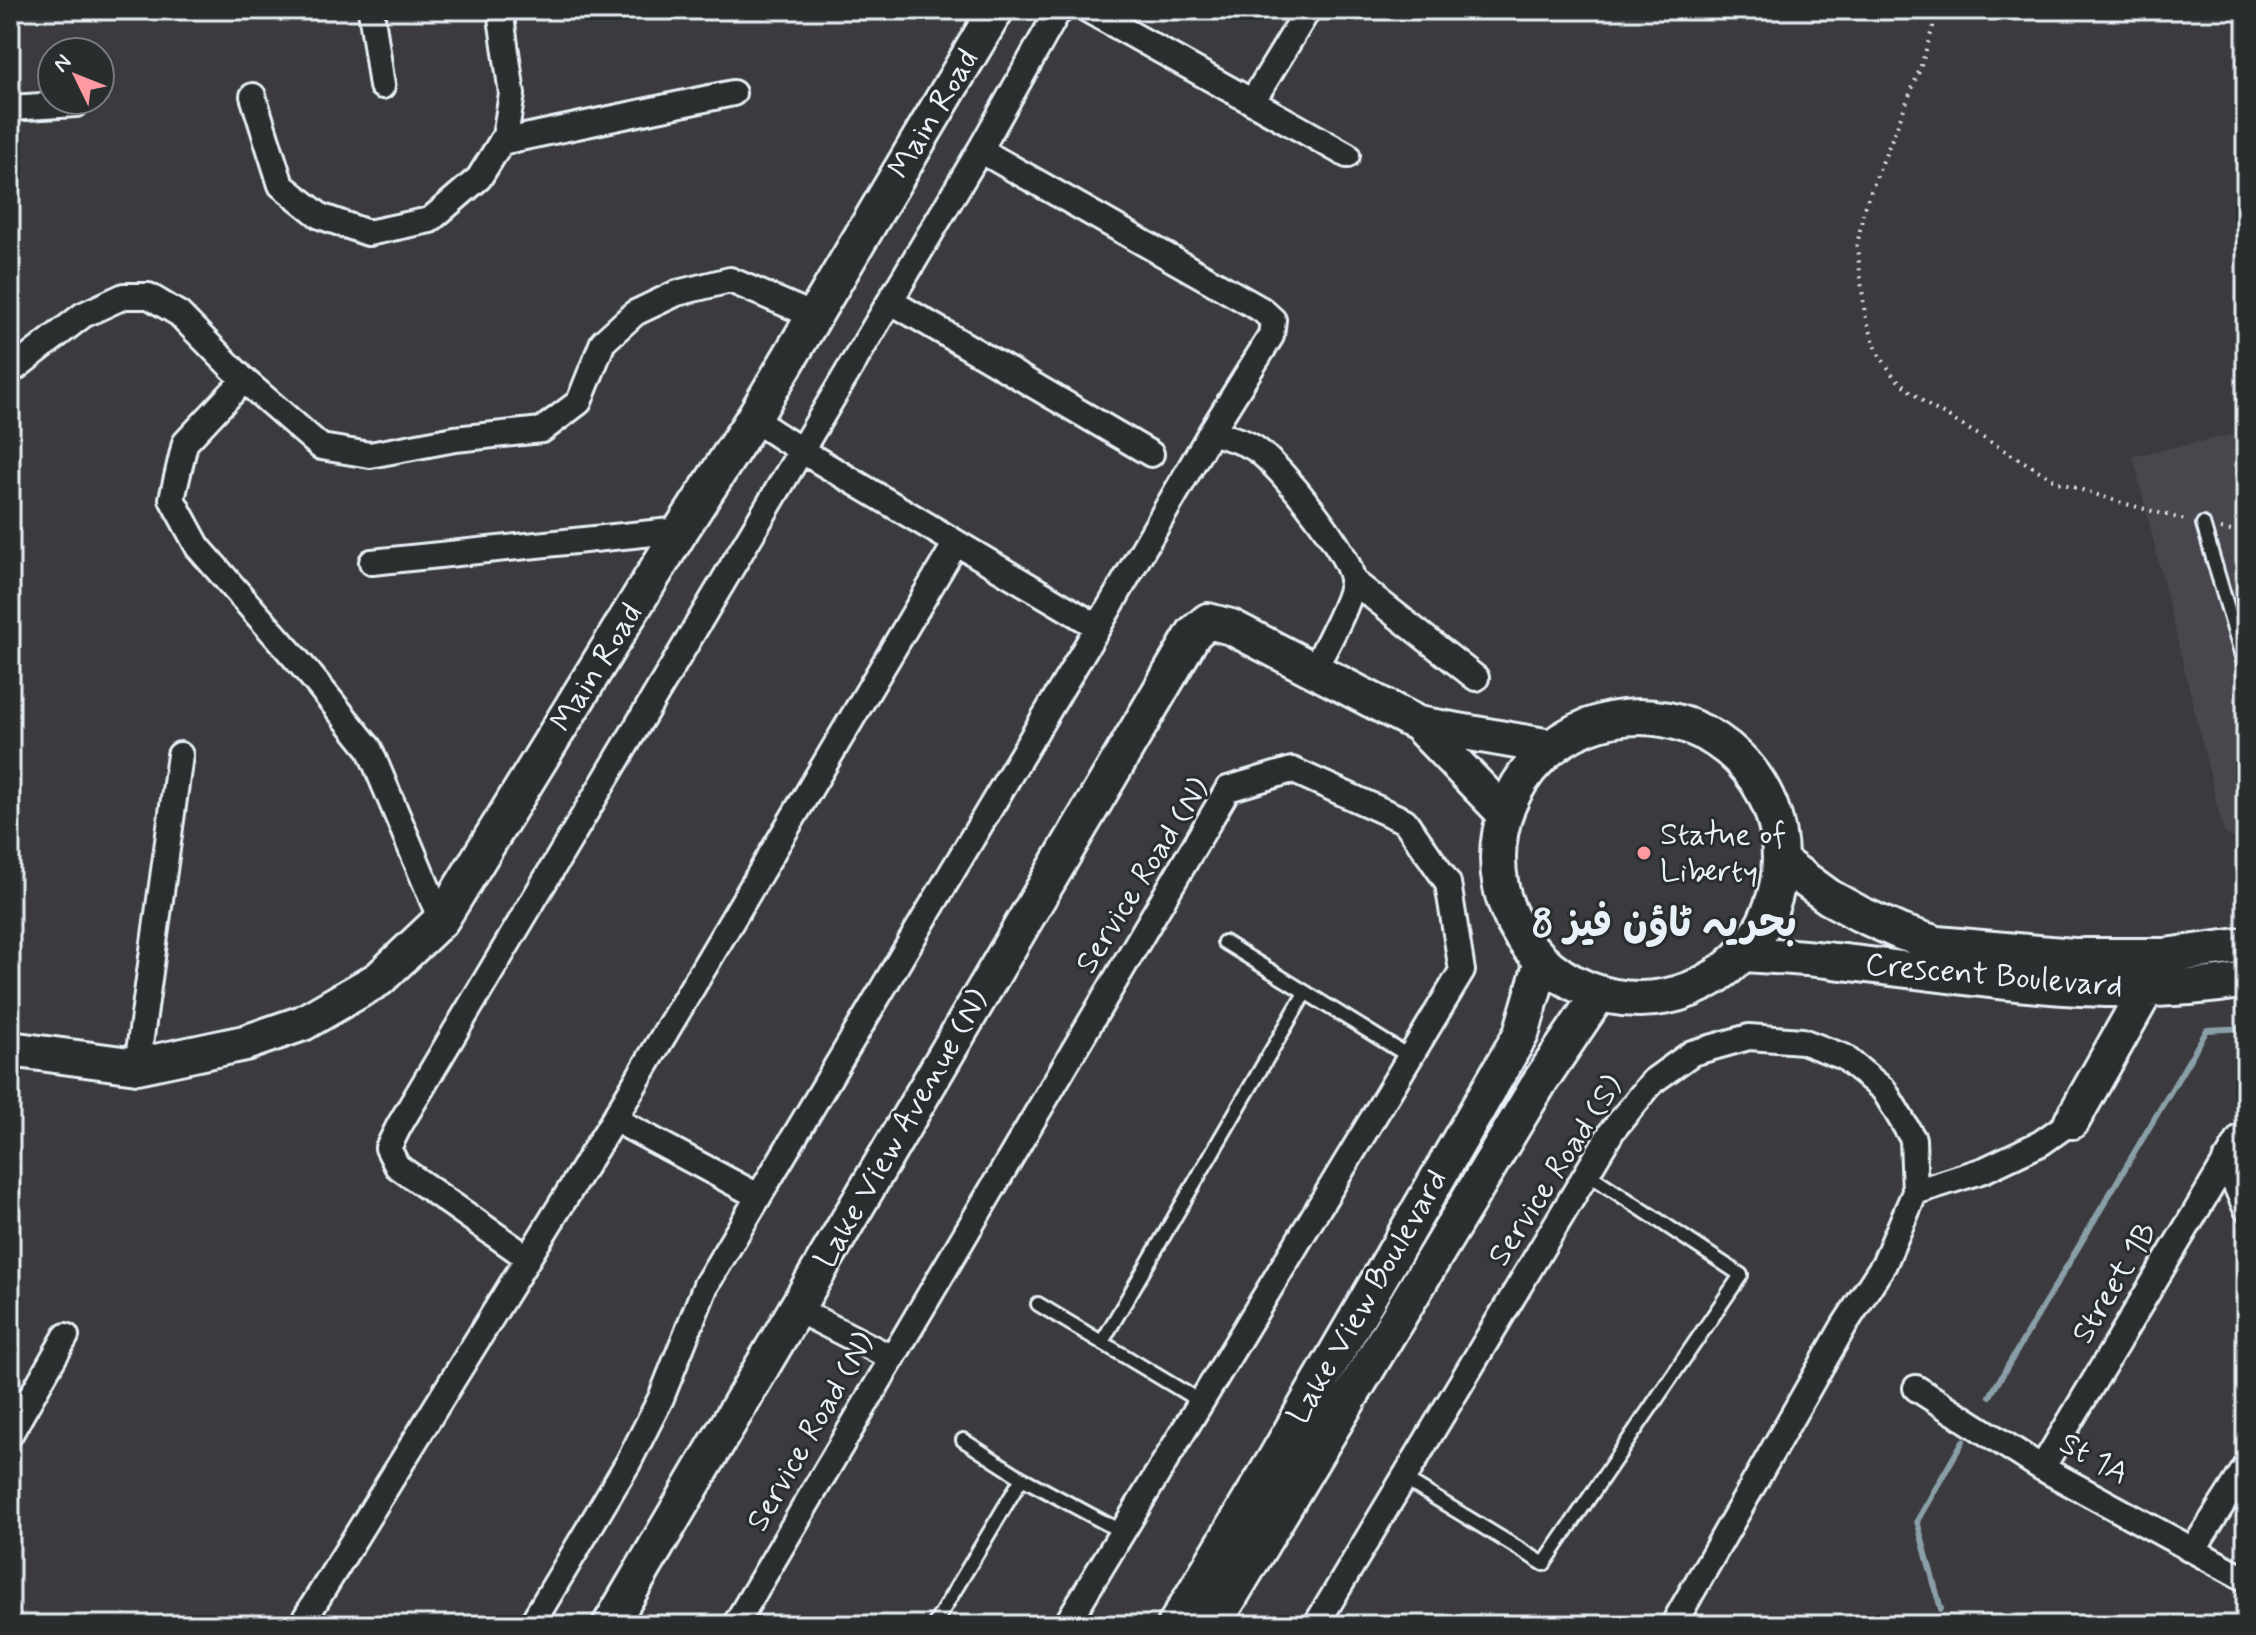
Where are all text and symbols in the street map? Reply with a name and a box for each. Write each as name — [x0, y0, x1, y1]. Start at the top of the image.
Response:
north arrow — [36, 36, 116, 116]
street label: Main Road — [879, 41, 989, 187]
text: N — [48, 49, 78, 79]
street label: Main Road — [541, 596, 653, 740]
street label: Service Road (N) — [1066, 770, 1220, 982]
place label: Statue of Liberty — [1660, 814, 1786, 893]
marker: Statue of Liberty — [1635, 844, 1653, 862]
district label: بحریہ ٹاؤن فیز 8 — [1531, 899, 1797, 951]
street label: Crescent Boulevard — [1864, 944, 2124, 1008]
street label: Lake View Avenue (N) — [805, 982, 999, 1276]
street label: Service Road (S) — [1479, 1067, 1633, 1275]
street label: Lake View Boulevard — [1278, 1162, 1458, 1432]
street label: Street 1B — [2062, 1214, 2168, 1352]
street label: Service Road (N) — [737, 1325, 885, 1539]
street label: St 1A — [2052, 1423, 2136, 1495]

